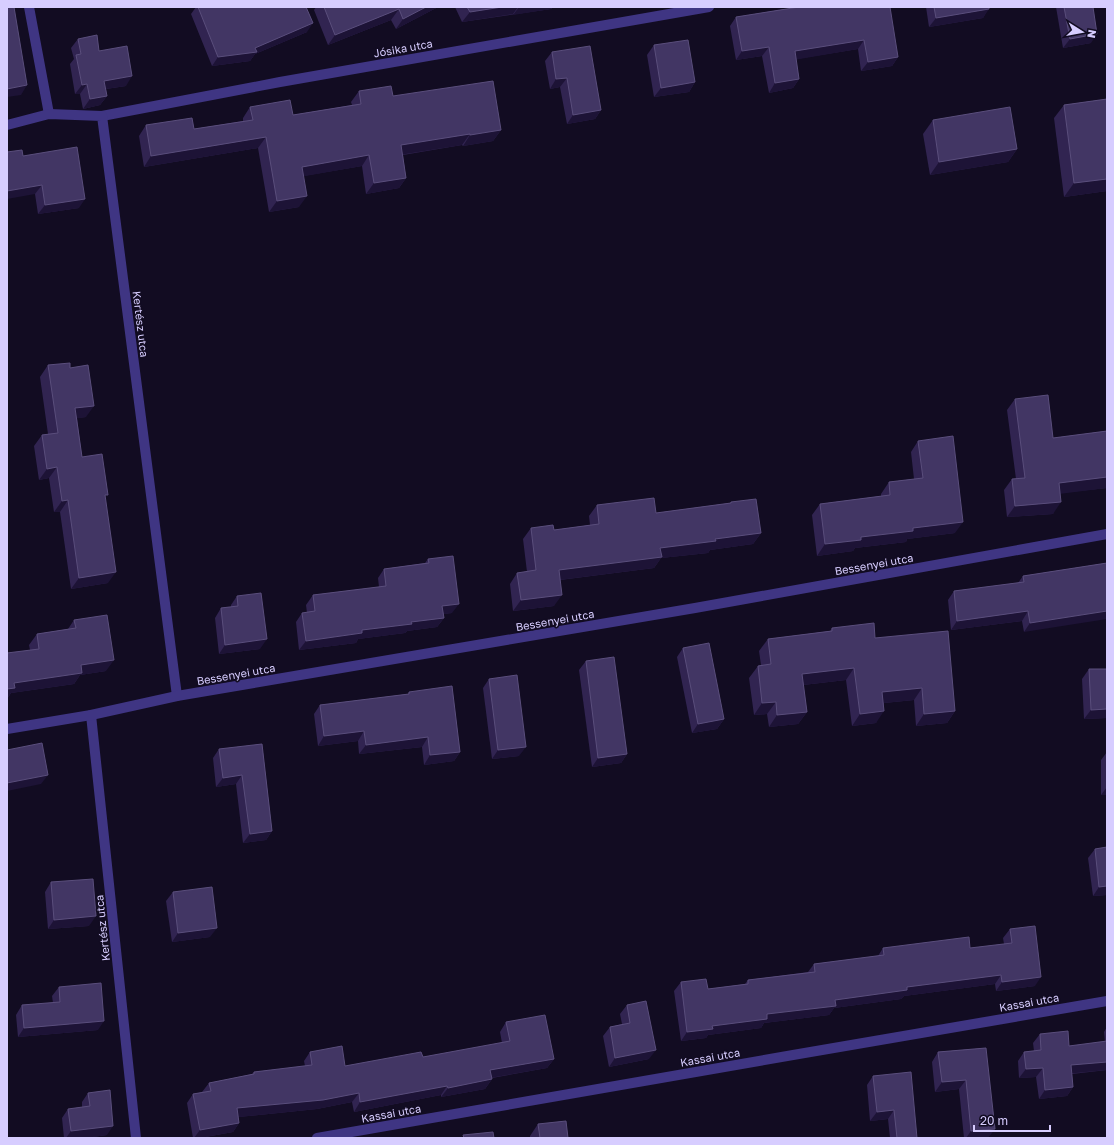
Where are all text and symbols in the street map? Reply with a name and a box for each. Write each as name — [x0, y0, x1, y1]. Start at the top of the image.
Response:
north arrow — [1062, 12, 1102, 52]
text: N — [1085, 29, 1099, 39]
street label: Jósika utca — [372, 36, 434, 60]
street label: Kertész utca — [130, 290, 152, 358]
street label: Bessenyei utca — [834, 551, 914, 577]
street label: Bessenyei utca — [515, 607, 595, 633]
street label: Bessenyei utca — [196, 661, 276, 687]
street label: Kertész utca — [92, 894, 112, 962]
street label: Kassai utca — [998, 990, 1060, 1014]
street label: Kassai utca — [679, 1045, 741, 1069]
street label: Kassai utca — [360, 1101, 422, 1125]
scale bar — [974, 1107, 1050, 1133]
text: 20 m — [980, 1113, 1008, 1128]

